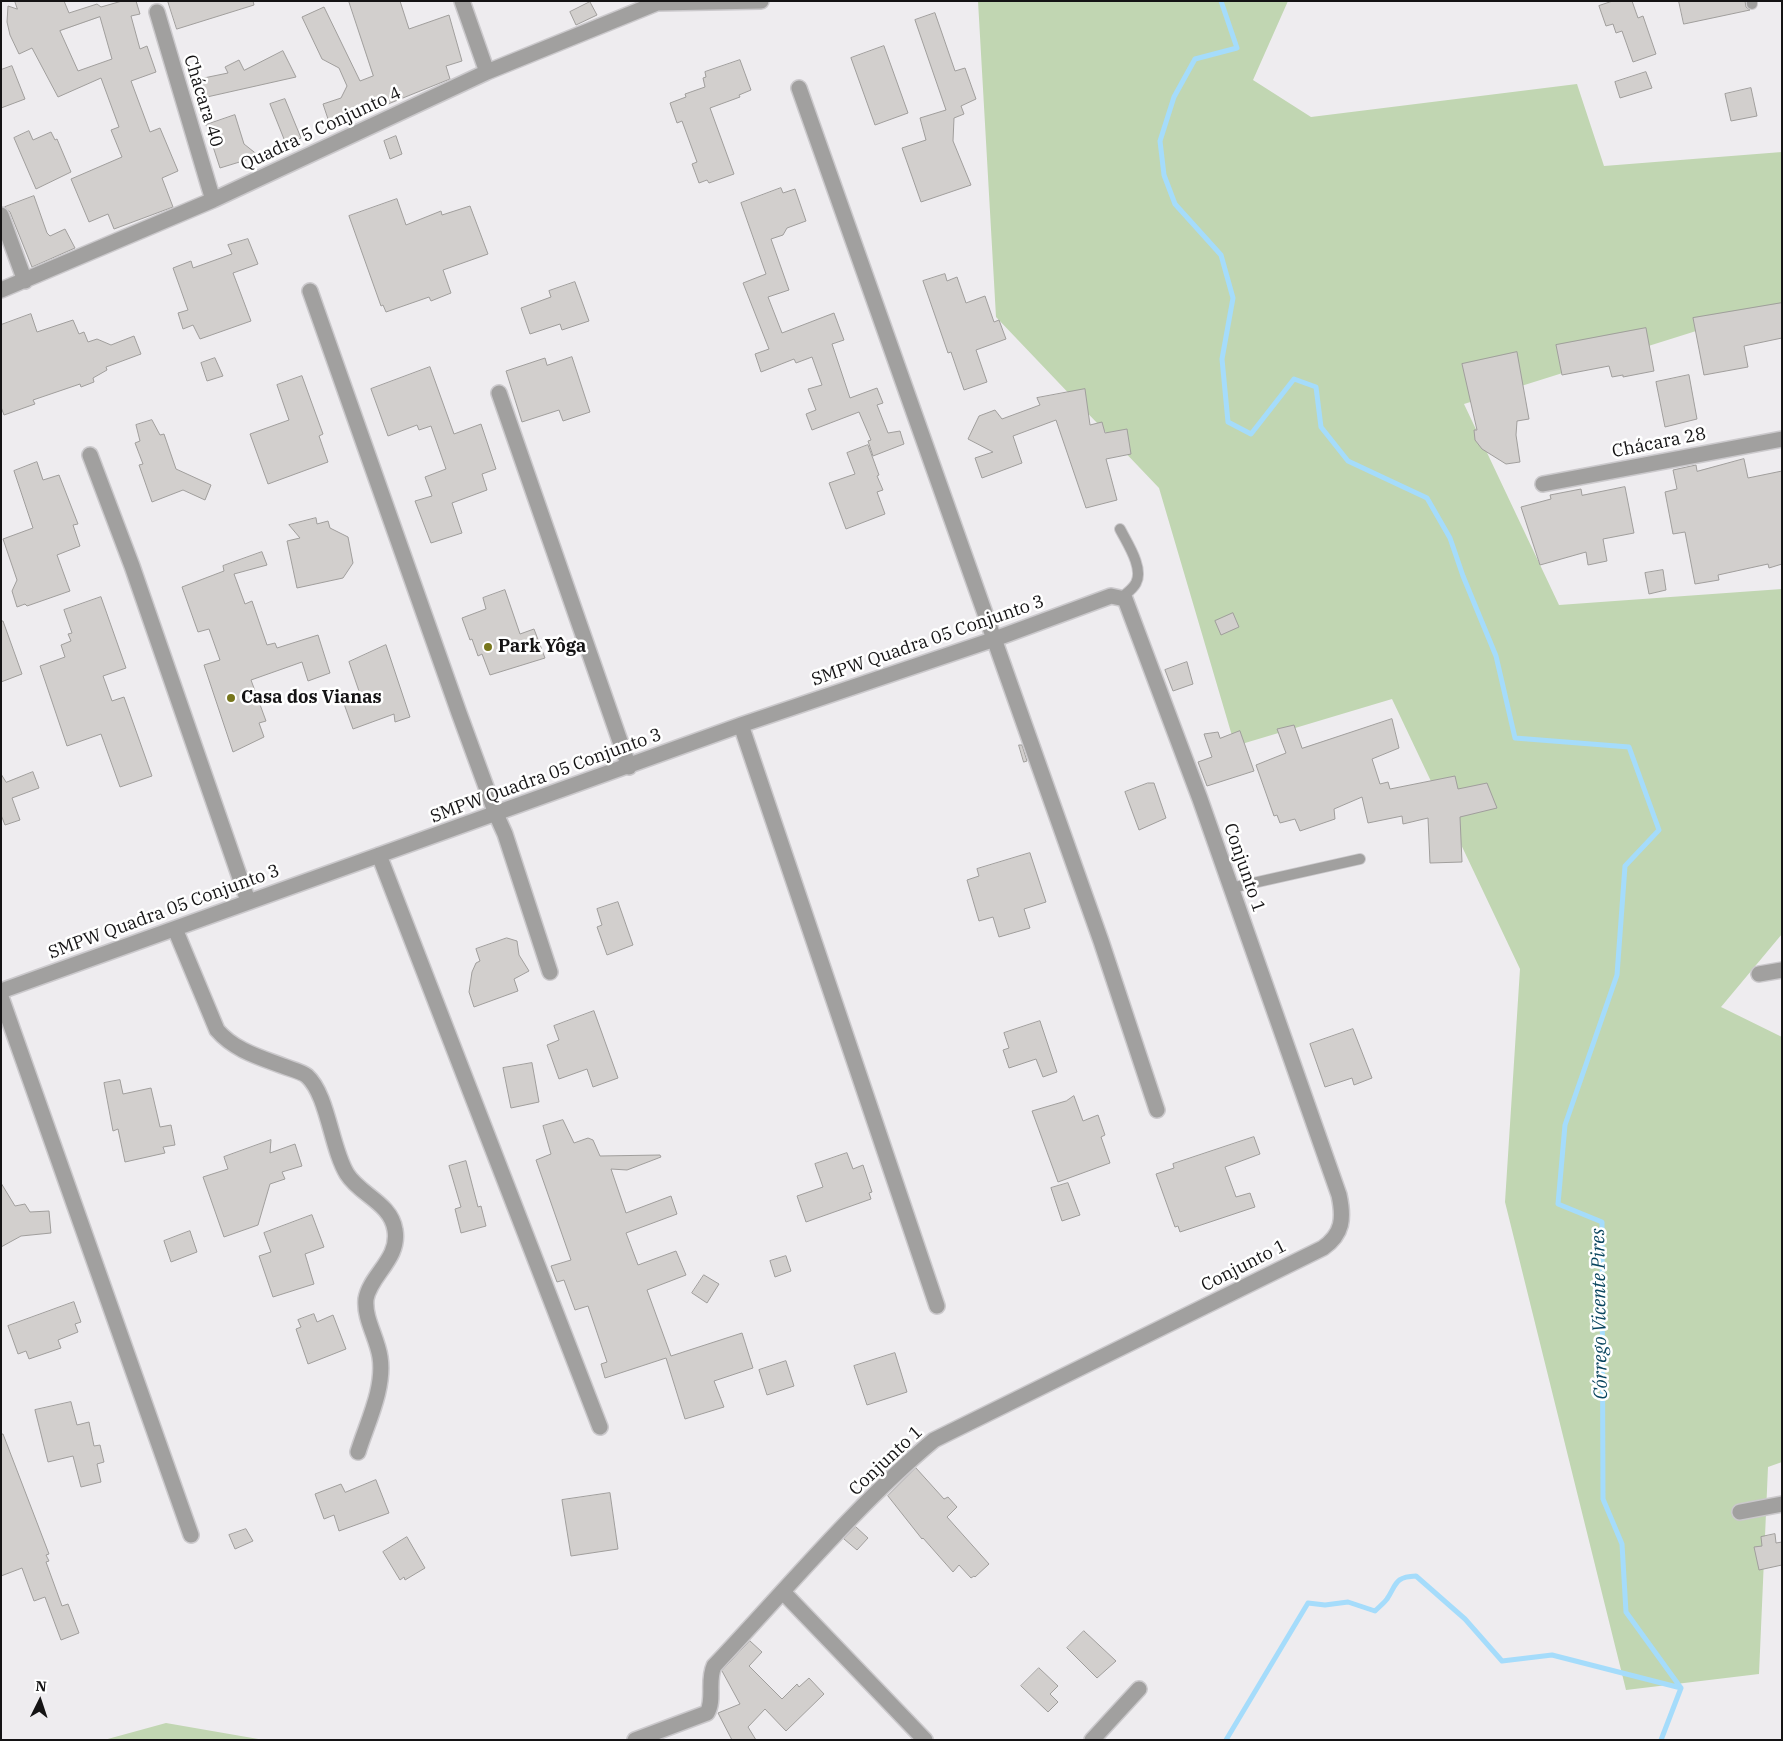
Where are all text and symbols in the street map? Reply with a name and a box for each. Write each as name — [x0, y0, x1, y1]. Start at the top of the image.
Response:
street label: Chácara 40 — [179, 52, 227, 150]
street label: Quadra 5 Conjunto 4 — [237, 82, 405, 176]
street label: Chácara 28 — [1610, 423, 1708, 463]
street label: SMPW Quadra 05 Conjunto 3 — [809, 591, 1047, 691]
place label: Park Yôga — [498, 636, 586, 658]
marker: Park Yôga — [482, 641, 494, 653]
place label: Casa dos Vianas — [241, 687, 382, 709]
marker: Casa dos Vianas — [225, 692, 237, 704]
street label: SMPW Quadra 05 Conjunto 3 — [427, 724, 665, 828]
street label: Conjunto 1 — [1219, 821, 1269, 915]
street label: SMPW Quadra 05 Conjunto 3 — [45, 860, 283, 964]
water label: Córrego Vicente Pires — [1587, 1228, 1613, 1400]
street label: Conjunto 1 — [1198, 1235, 1290, 1297]
street label: Conjunto 1 — [845, 1421, 927, 1501]
north arrow — [15, 1676, 65, 1726]
text: N — [35, 1677, 47, 1695]

